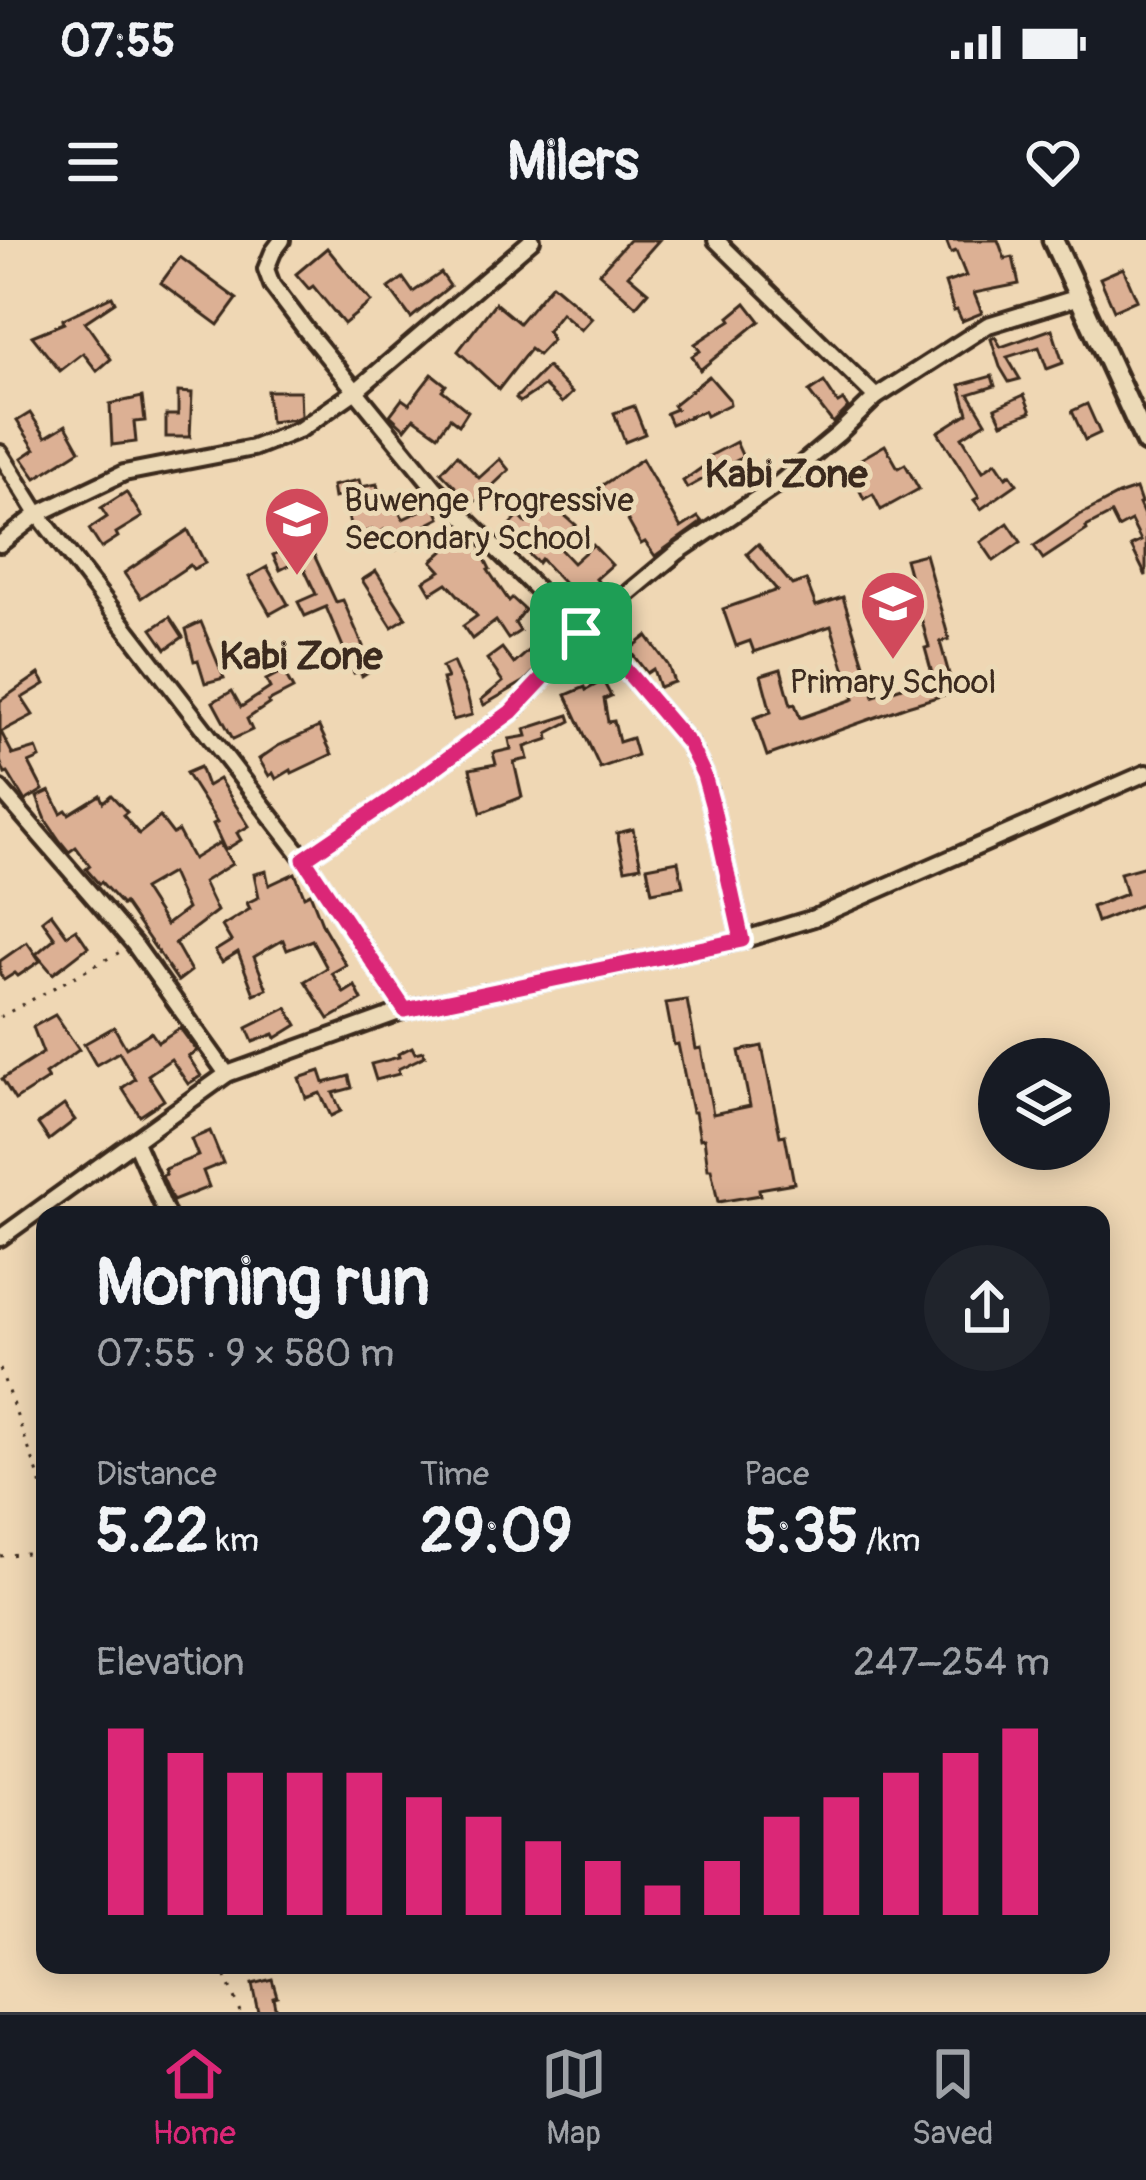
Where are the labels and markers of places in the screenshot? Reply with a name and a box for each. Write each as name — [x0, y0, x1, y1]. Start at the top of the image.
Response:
place label: Buwenge Progressive Secondary School — [344, 480, 634, 559]
school or university icon: Buwenge Progressive Secondary School — [262, 484, 332, 578]
school or university icon: Primary School — [858, 568, 928, 662]
pin — [530, 582, 632, 684]
place label: Primary School — [790, 662, 996, 703]

